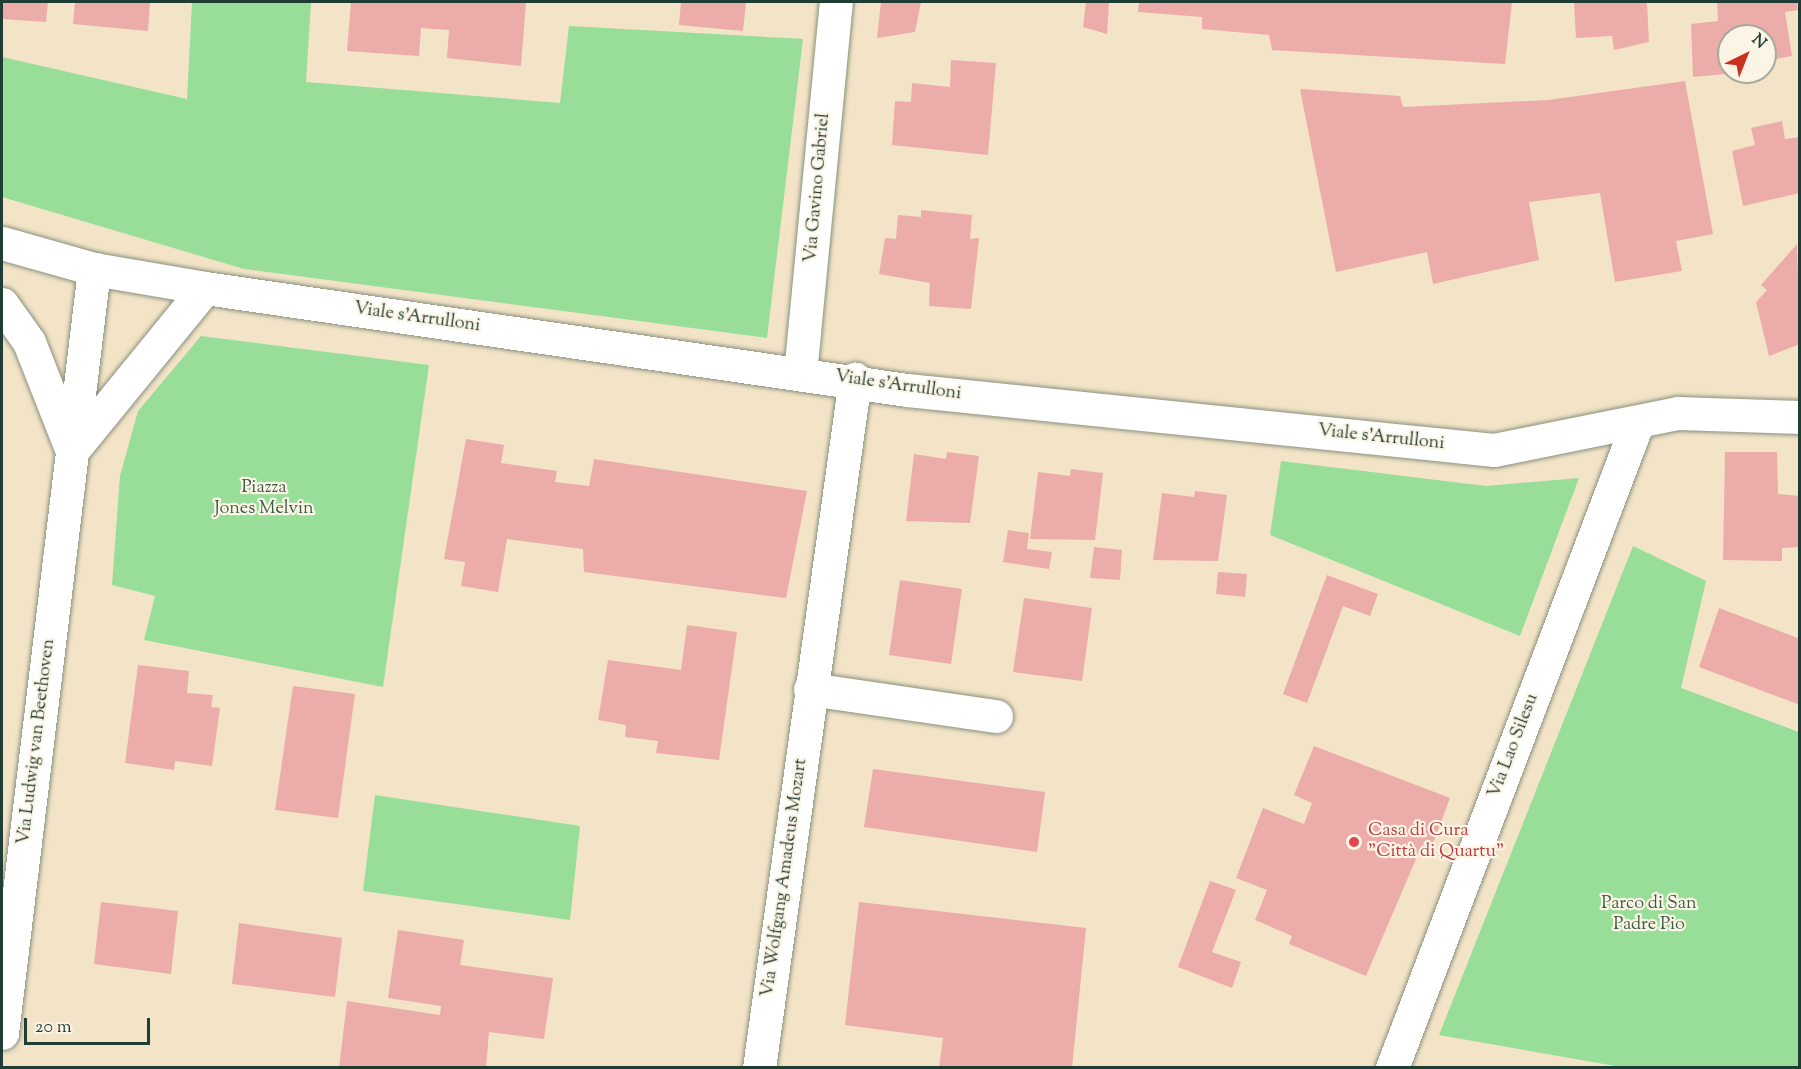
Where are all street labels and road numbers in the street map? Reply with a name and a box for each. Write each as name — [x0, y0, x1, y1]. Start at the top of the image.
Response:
street label: Via Gavino Gabriel — [801, 112, 835, 264]
street label: Viale s'Arrulloni — [352, 298, 482, 338]
street label: Viale s'Arrulloni — [833, 366, 963, 406]
street label: Viale s'Arrulloni — [1317, 421, 1445, 455]
street label: Via Ludwig van Beethoven — [14, 638, 60, 846]
street label: Via Lao Silesu — [1484, 691, 1544, 801]
street label: Via Wolfgang Amadeus Mozart — [758, 757, 812, 999]

